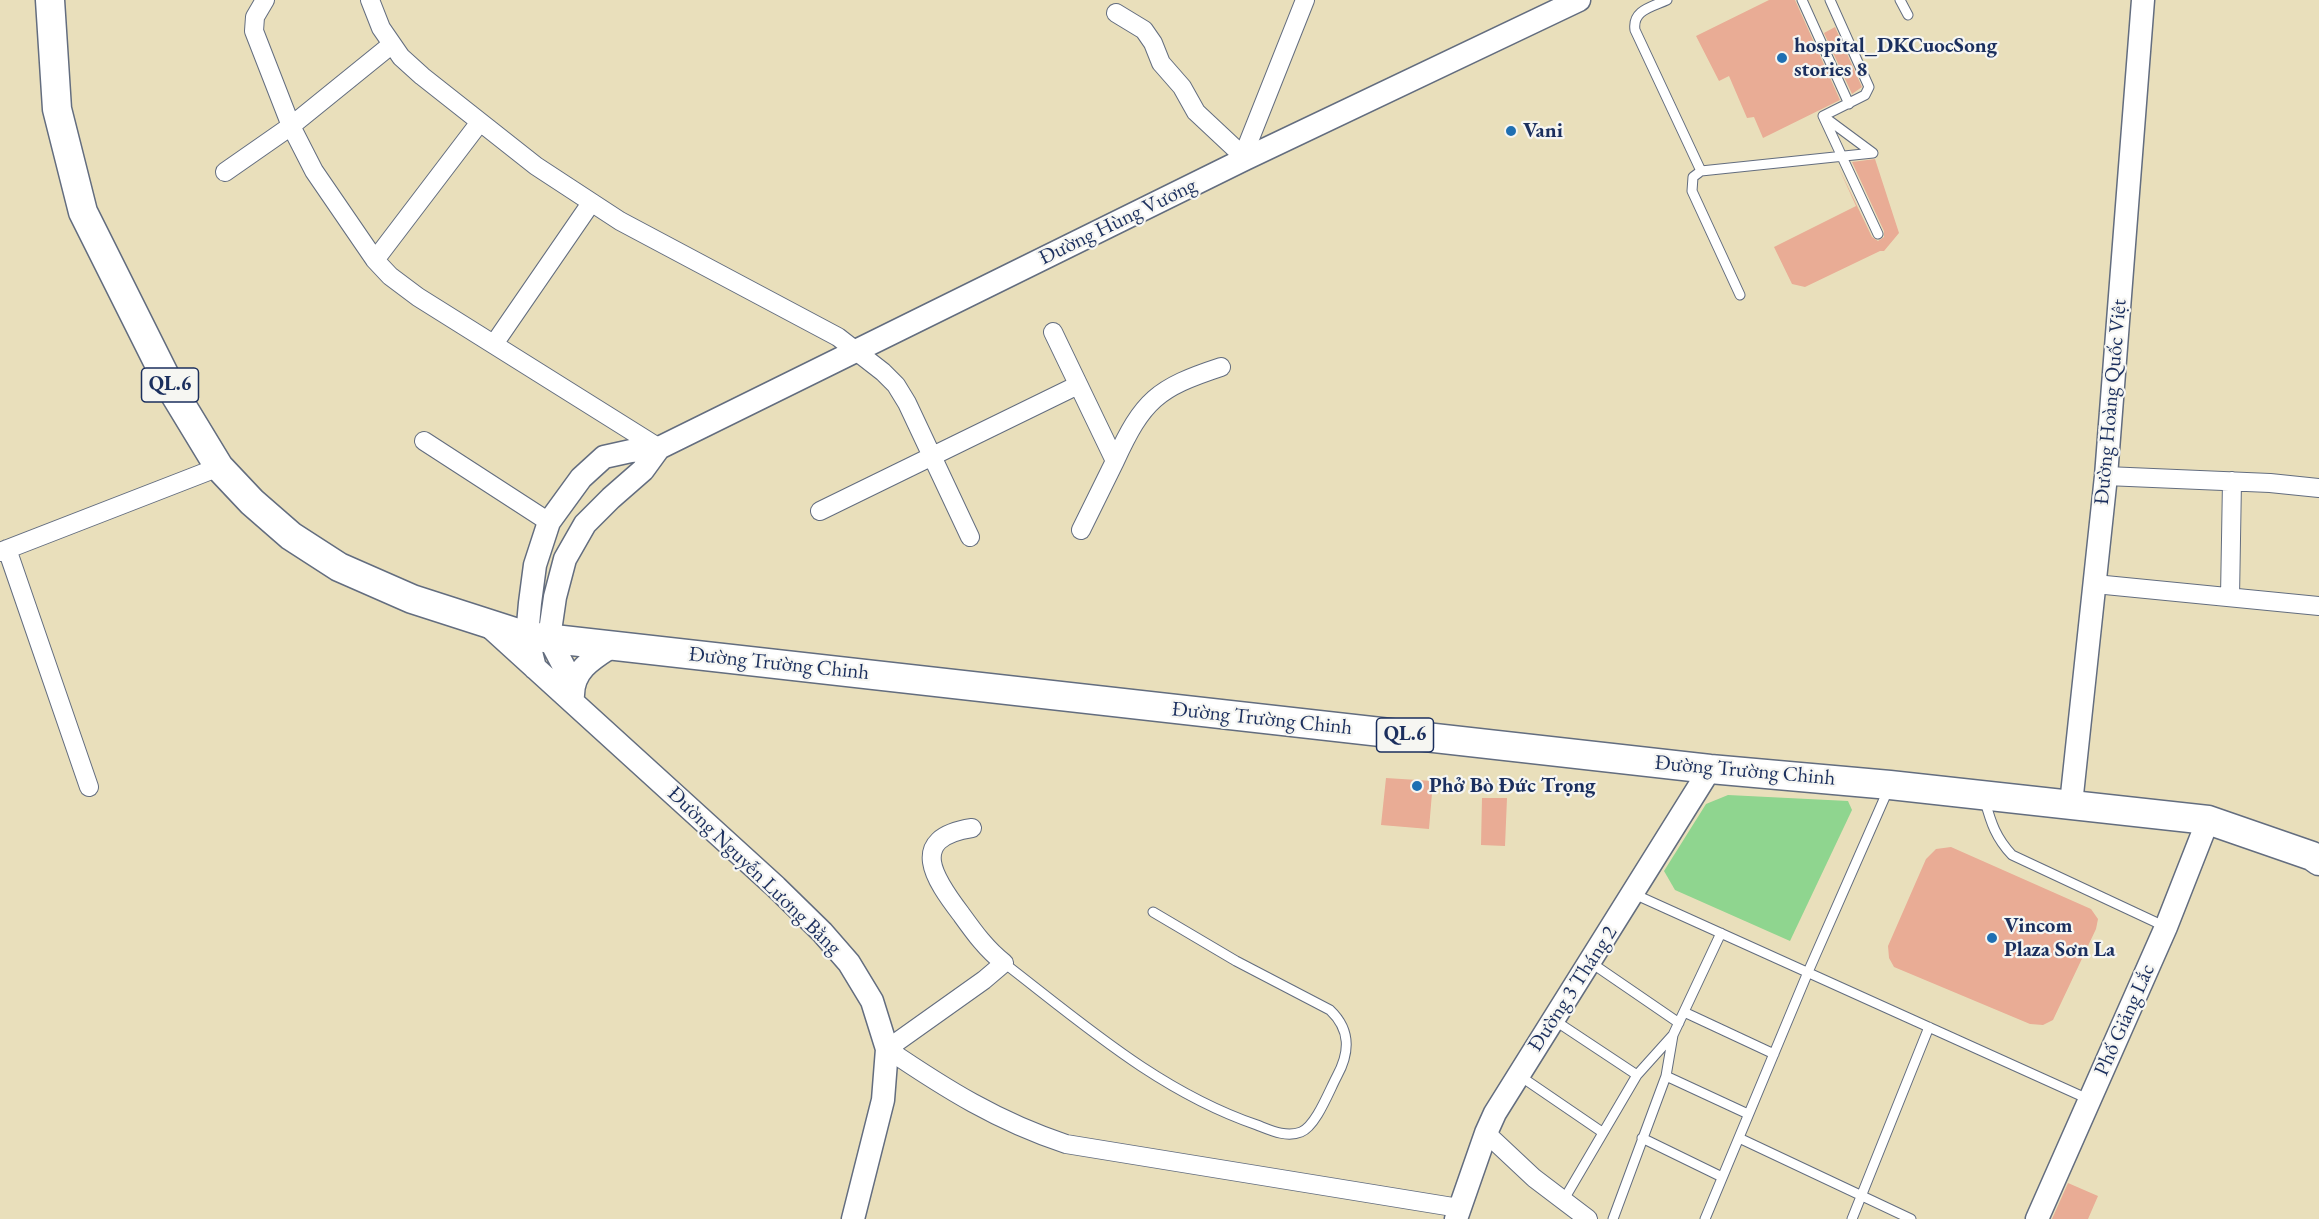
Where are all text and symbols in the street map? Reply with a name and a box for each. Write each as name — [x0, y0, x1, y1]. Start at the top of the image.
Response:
place label: hospital_DKCuocSong stories 8 — [1794, 33, 1997, 83]
marker: hospital_DKCuocSong stories 8 — [1775, 51, 1789, 65]
place label: Vani — [1523, 118, 1563, 144]
marker: Vani — [1504, 124, 1518, 138]
street label: Đường Hùng Vương — [1035, 173, 1201, 271]
street label: Đường Hoàng Quốc Việt — [2089, 298, 2133, 506]
road number: QL.6 — [142, 368, 198, 402]
street label: Đường Trường Chinh — [688, 642, 870, 686]
street label: Đường Trường Chinh — [1171, 697, 1353, 741]
road number: QL.6 — [1376, 718, 1434, 752]
street label: Đường Trường Chinh — [1654, 751, 1836, 791]
place label: Phở Bò Đức Trọng — [1429, 773, 1596, 799]
marker: Phở Bò Đức Trọng — [1410, 779, 1424, 793]
street label: Đường Nguyễn Lương Bằng — [662, 781, 846, 961]
place label: Vincom Plaza Sơn La — [2004, 913, 2115, 963]
street label: Đường 3 Tháng 2 — [1523, 921, 1623, 1057]
marker: Vincom Plaza Sơn La — [1985, 931, 1999, 945]
street label: Phố Giảng Lắc — [2089, 960, 2161, 1080]

